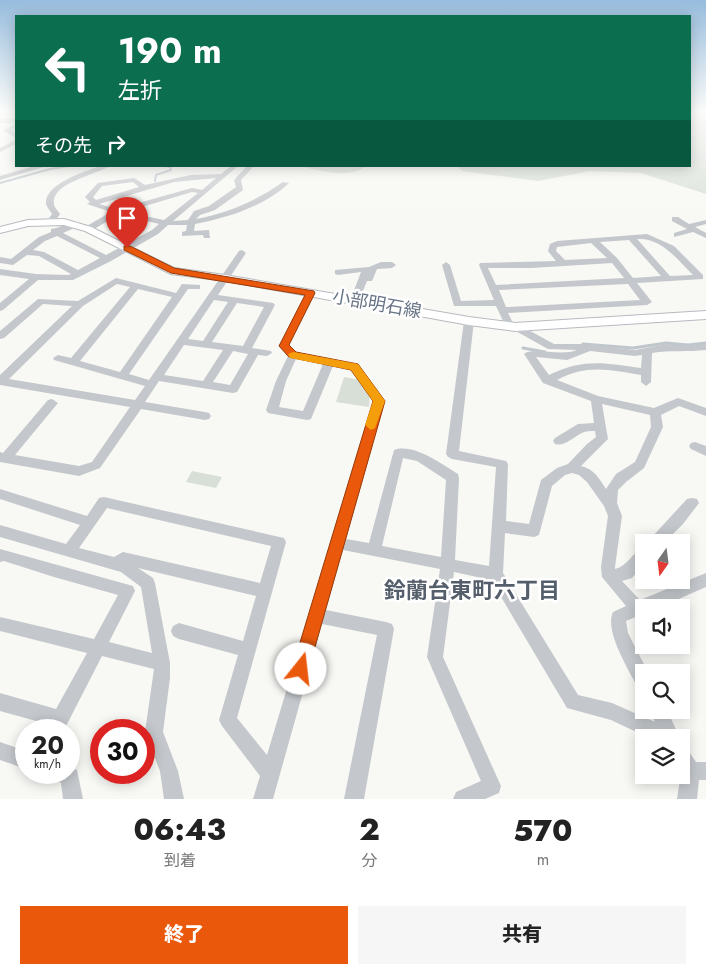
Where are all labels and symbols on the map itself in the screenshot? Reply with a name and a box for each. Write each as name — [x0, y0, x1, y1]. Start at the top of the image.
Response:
pin — [106, 197, 148, 248]
street label: 小部明石線 — [330, 283, 424, 325]
north arrow — [635, 534, 690, 589]
district label: 鈴蘭台東町六丁目 — [384, 574, 560, 606]
position arrow — [274, 642, 326, 694]
speed limit sign: 30 — [90, 719, 155, 784]

